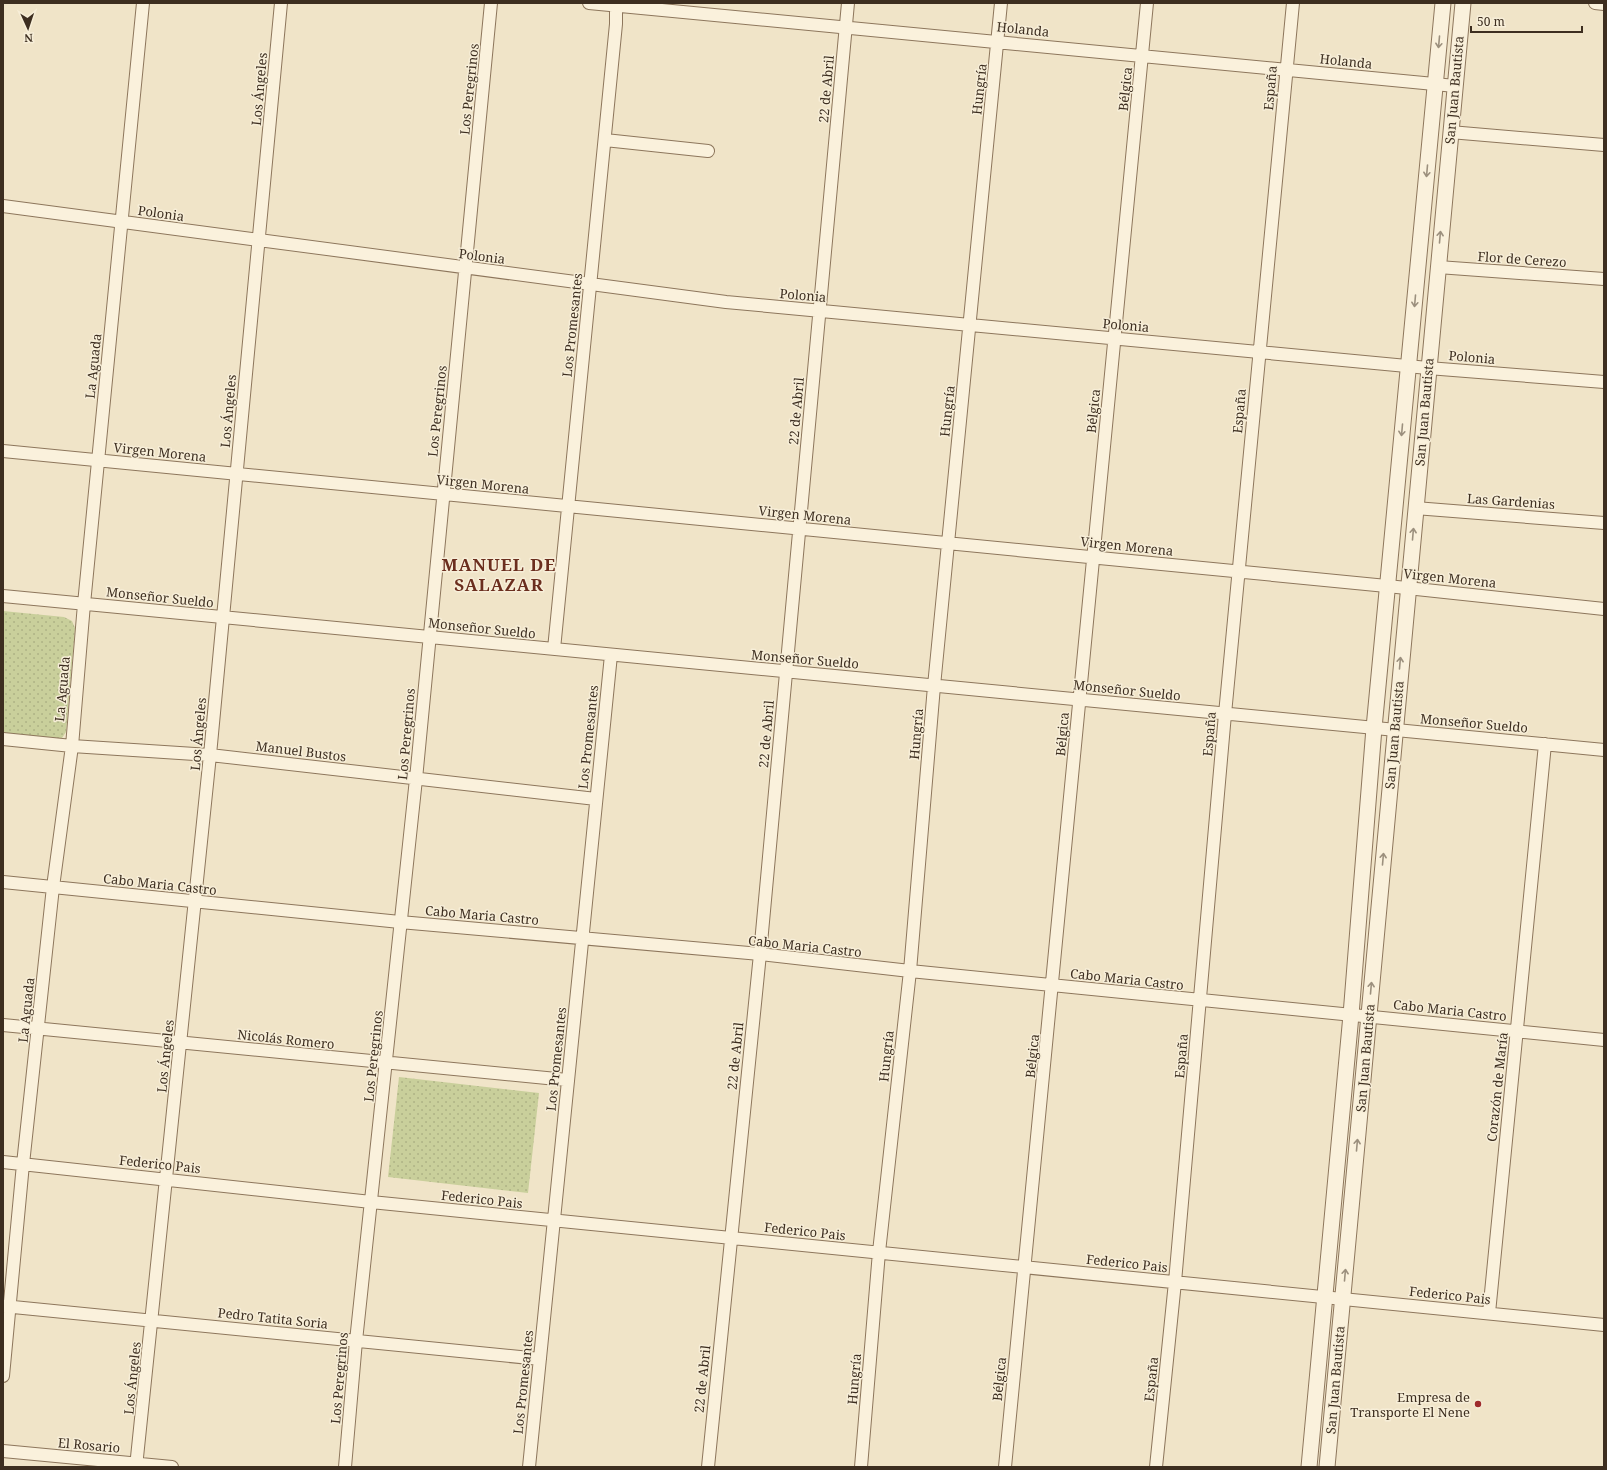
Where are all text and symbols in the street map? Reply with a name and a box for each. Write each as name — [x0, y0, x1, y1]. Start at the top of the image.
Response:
north arrow — [8, 8, 48, 48]
scale bar — [1471, 8, 1582, 34]
text: 50 m — [1477, 13, 1505, 30]
street label: Holanda — [996, 17, 1050, 41]
text: N — [23, 31, 33, 46]
one-way arrow — [1435, 35, 1443, 48]
street label: San Juan Bautista — [1440, 35, 1468, 145]
street label: Los Peregrinos — [455, 42, 483, 136]
street label: Holanda — [1319, 49, 1373, 73]
street label: Los Ángeles — [247, 52, 271, 126]
street label: 22 de Abril — [814, 54, 838, 124]
street label: Hungría — [967, 62, 991, 116]
street label: España — [1259, 65, 1281, 111]
street label: Bélgica — [1114, 66, 1136, 112]
one-way arrow — [1423, 164, 1430, 177]
street label: Polonia — [137, 201, 185, 225]
one-way arrow — [1437, 231, 1444, 244]
street label: Polonia — [458, 244, 506, 268]
street label: Flor de Cerezo — [1477, 247, 1567, 271]
street label: Los Promesantes — [558, 272, 586, 378]
street label: Polonia — [779, 284, 827, 306]
one-way arrow — [1411, 294, 1418, 307]
street label: Polonia — [1102, 314, 1150, 336]
street label: La Aguada — [81, 332, 105, 400]
street label: Polonia — [1448, 346, 1496, 368]
street label: San Juan Bautista — [1410, 357, 1438, 467]
street label: Los Peregrinos — [423, 364, 451, 458]
street label: Los Ángeles — [216, 374, 240, 448]
street label: 22 de Abril — [784, 376, 808, 446]
street label: Hungría — [935, 384, 959, 438]
street label: Bélgica — [1082, 388, 1104, 434]
street label: España — [1228, 388, 1250, 434]
one-way arrow — [1399, 423, 1406, 436]
street label: Virgen Morena — [113, 438, 207, 466]
street label: Virgen Morena — [436, 470, 530, 498]
street label: Las Gardenias — [1466, 489, 1556, 513]
street label: Virgen Morena — [758, 501, 852, 529]
one-way arrow — [1409, 528, 1416, 541]
street label: Virgen Morena — [1080, 532, 1174, 560]
district label: MANUEL DE SALAZAR — [442, 553, 556, 596]
street label: Virgen Morena — [1403, 564, 1497, 592]
street label: Monseñor Sueldo — [105, 582, 215, 612]
street label: Monseñor Sueldo — [427, 613, 537, 643]
street label: Monseñor Sueldo — [750, 645, 860, 673]
street label: La Aguada — [50, 656, 74, 722]
one-way arrow — [1397, 657, 1404, 670]
street label: Monseñor Sueldo — [1072, 675, 1182, 705]
street label: San Juan Bautista — [1380, 680, 1408, 790]
street label: Los Promesantes — [574, 684, 602, 790]
street label: Los Peregrinos — [393, 687, 419, 780]
street label: Los Ángeles — [186, 697, 210, 771]
street label: 22 de Abril — [754, 699, 778, 769]
street label: Hungría — [905, 708, 927, 760]
street label: Monseñor Sueldo — [1419, 709, 1529, 737]
street label: Bélgica — [1051, 711, 1073, 757]
street label: España — [1198, 711, 1220, 757]
street label: Manuel Bustos — [255, 737, 347, 765]
one-way arrow — [1379, 853, 1386, 866]
street label: Cabo Maria Castro — [102, 869, 218, 899]
street label: Cabo Maria Castro — [424, 901, 540, 929]
street label: Cabo Maria Castro — [747, 931, 863, 961]
street label: Cabo Maria Castro — [1069, 964, 1185, 994]
street label: La Aguada — [14, 976, 38, 1044]
one-way arrow — [1367, 982, 1375, 995]
street label: Cabo Maria Castro — [1392, 995, 1508, 1025]
street label: San Juan Bautista — [1351, 1003, 1379, 1113]
street label: Los Promesantes — [542, 1006, 570, 1112]
street label: Los Peregrinos — [359, 1009, 387, 1103]
street label: Los Ángeles — [152, 1019, 178, 1093]
street label: 22 de Abril — [723, 1021, 747, 1091]
street label: Nicolás Romero — [237, 1025, 335, 1053]
street label: Hungría — [874, 1029, 898, 1083]
street label: Corazón de María — [1482, 1031, 1512, 1143]
street label: Bélgica — [1021, 1033, 1043, 1079]
street label: España — [1170, 1033, 1192, 1079]
one-way arrow — [1353, 1139, 1360, 1152]
street label: Federico Pais — [118, 1151, 202, 1177]
street label: Federico Pais — [440, 1186, 524, 1212]
street label: Federico Pais — [763, 1218, 847, 1244]
street label: Federico Pais — [1085, 1250, 1169, 1276]
one-way arrow — [1341, 1269, 1348, 1282]
street label: Federico Pais — [1408, 1282, 1492, 1308]
street label: Pedro Tatita Soria — [217, 1303, 329, 1333]
street label: San Juan Bautista — [1321, 1325, 1349, 1435]
street label: Los Promesantes — [509, 1329, 537, 1435]
street label: Los Peregrinos — [326, 1331, 352, 1424]
street label: Los Ángeles — [119, 1341, 145, 1415]
street label: 22 de Abril — [690, 1344, 714, 1414]
street label: Hungría — [843, 1353, 865, 1405]
street label: Bélgica — [988, 1356, 1010, 1402]
street label: España — [1140, 1356, 1162, 1402]
place label: Empresa de Transporte El Nene — [1350, 1388, 1470, 1421]
marker: Empresa de Transporte El Nene — [1473, 1399, 1483, 1409]
street label: El Rosario — [57, 1433, 121, 1457]

